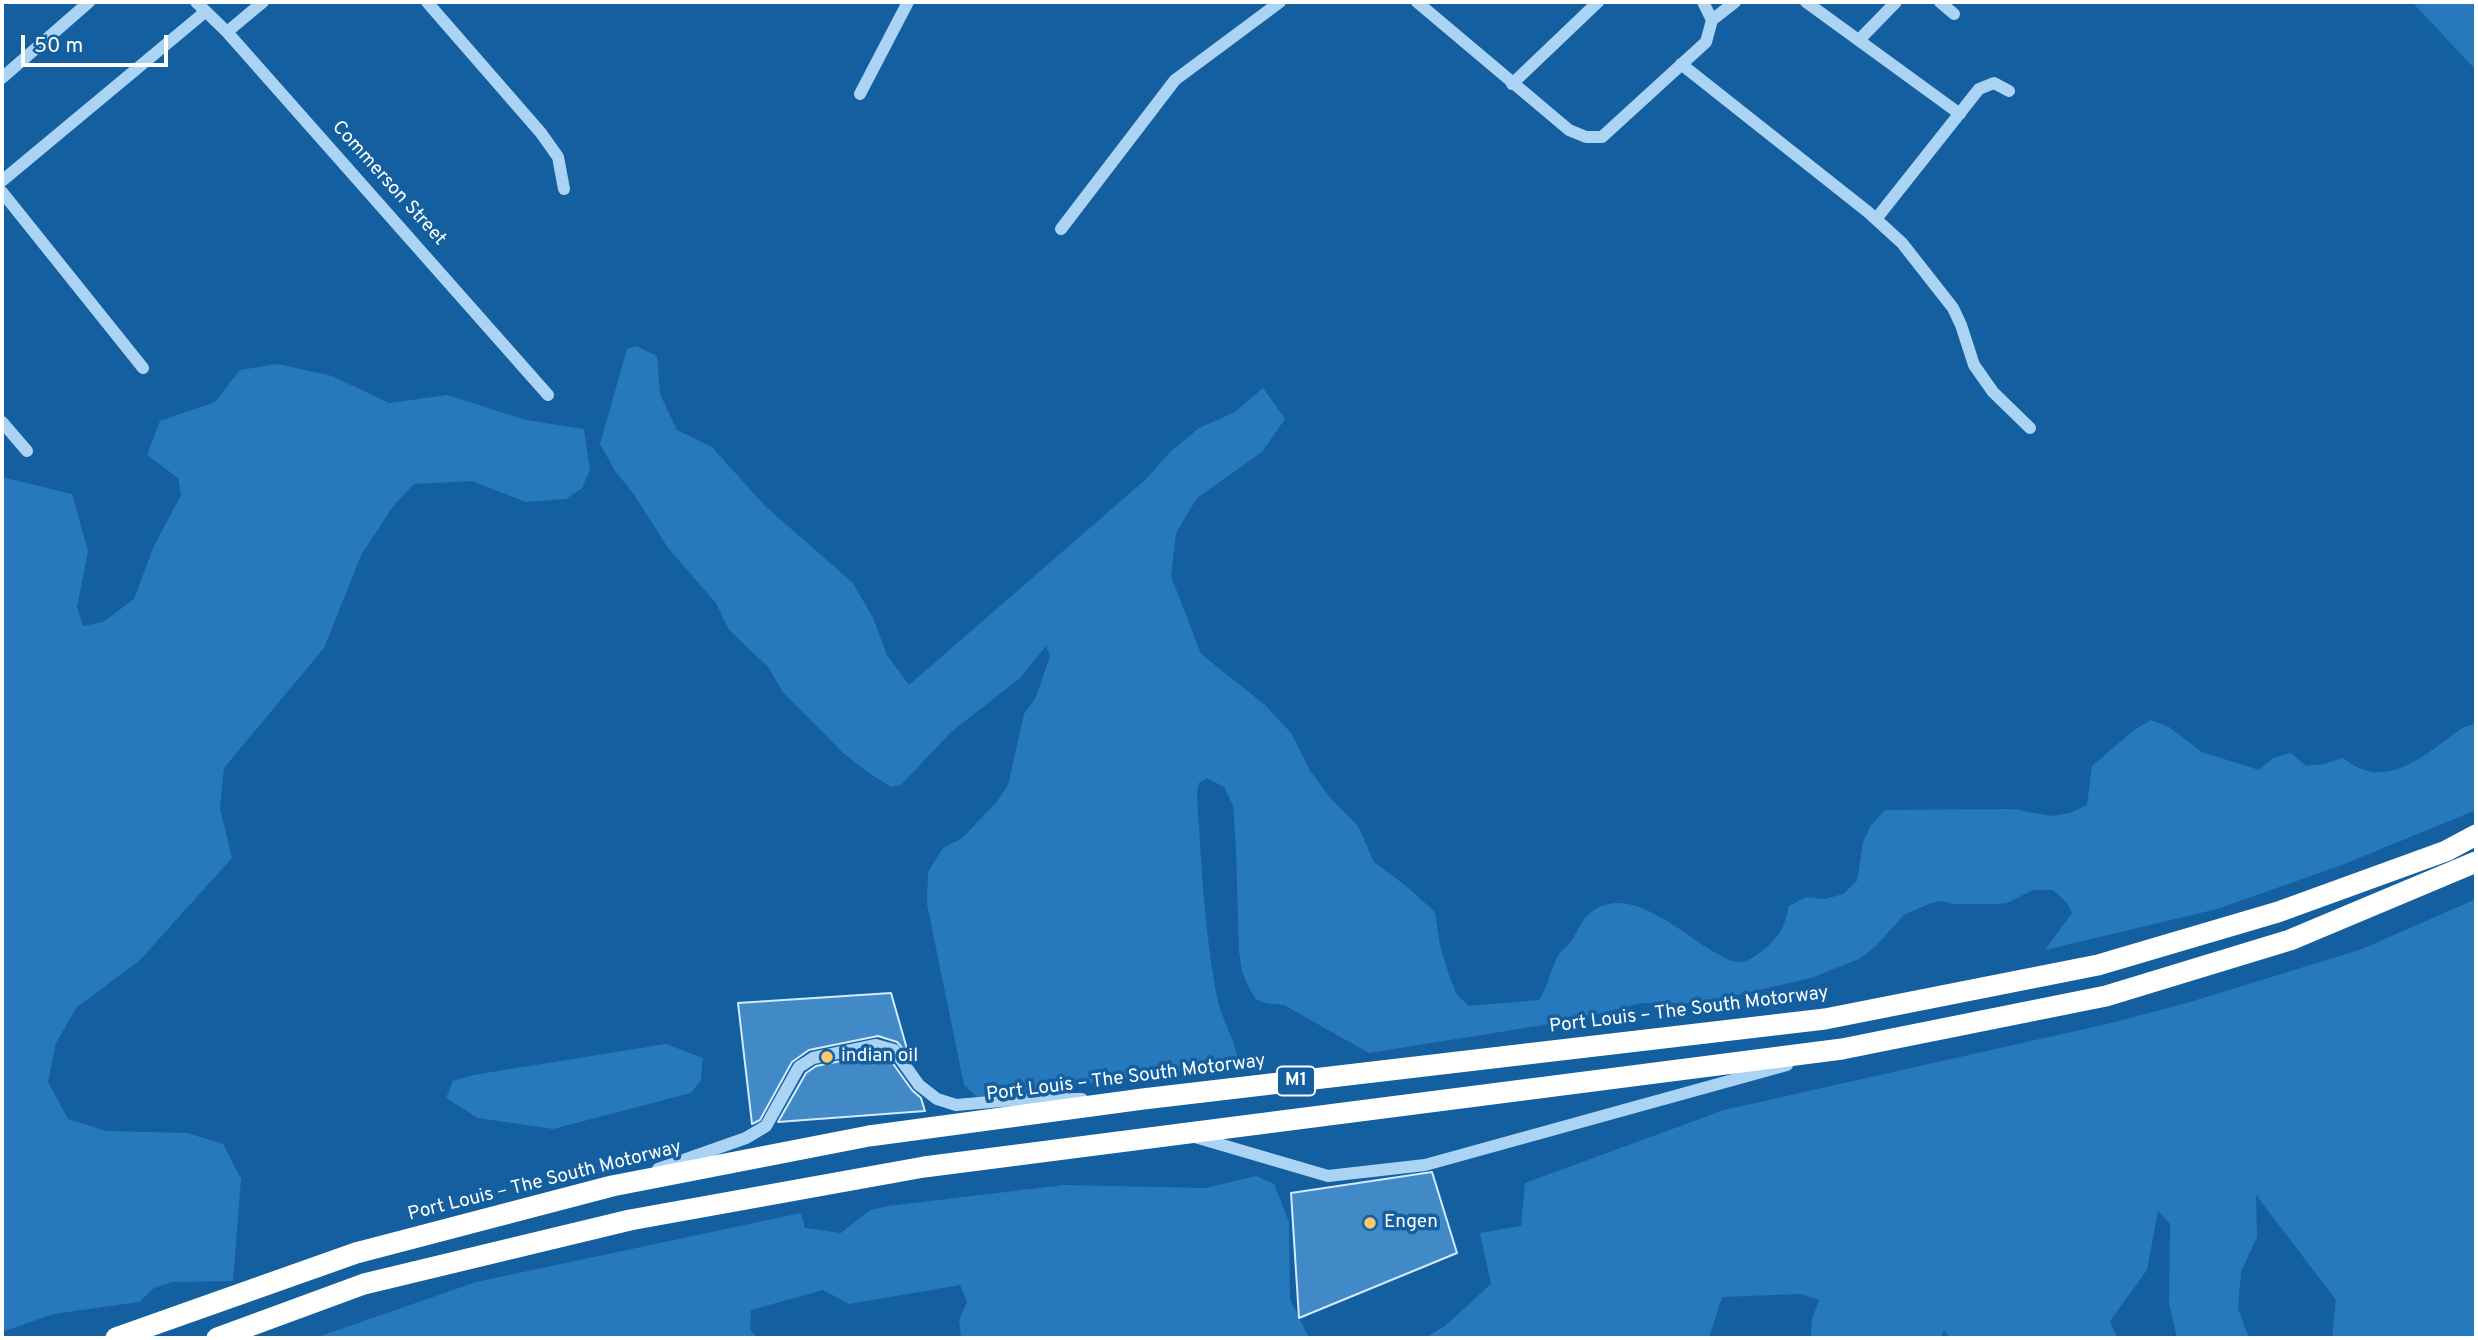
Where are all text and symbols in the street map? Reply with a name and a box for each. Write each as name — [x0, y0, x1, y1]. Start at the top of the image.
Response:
scale bar — [24, 21, 172, 65]
text: 50 m — [34, 33, 83, 60]
street label: Commerson Street — [326, 117, 450, 251]
street label: Port Louis – The South Motorway — [1548, 983, 1830, 1039]
place label: indian oil — [841, 1046, 918, 1068]
marker: indian oil — [819, 1049, 835, 1065]
street label: Port Louis – The South Motorway — [985, 1051, 1267, 1107]
road number: M1 — [1277, 1066, 1315, 1096]
street label: Port Louis – The South Motorway — [406, 1137, 684, 1227]
place label: Engen — [1384, 1212, 1438, 1234]
marker: Engen — [1362, 1215, 1378, 1231]

